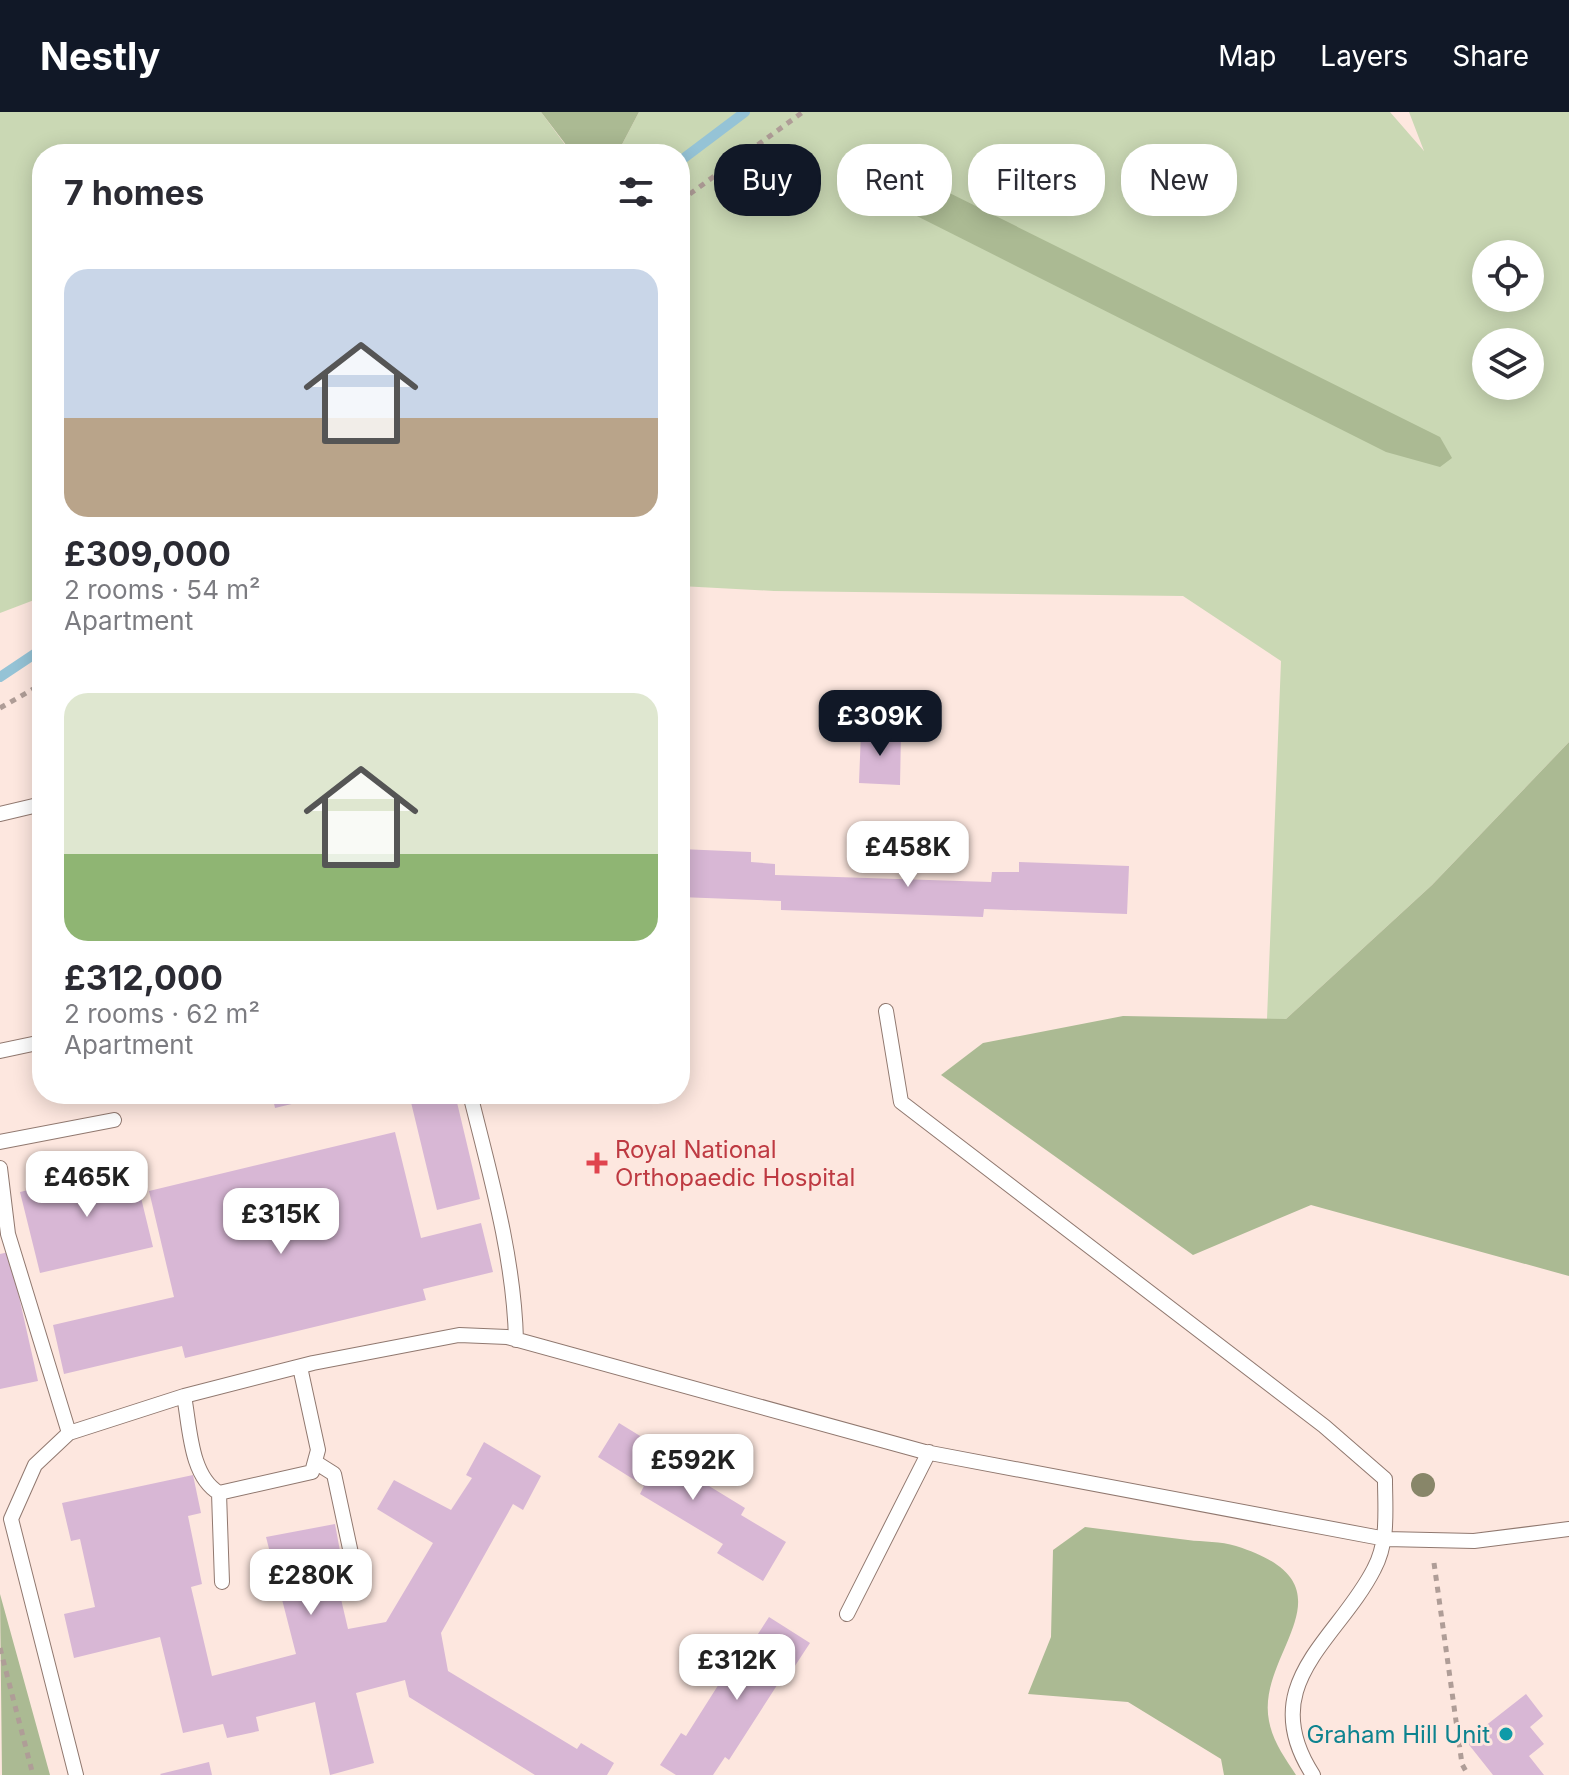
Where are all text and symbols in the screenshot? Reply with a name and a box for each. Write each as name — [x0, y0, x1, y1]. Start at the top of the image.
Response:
text: Nestly — [40, 33, 160, 79]
text: Map — [1218, 39, 1276, 73]
text: Layers — [1320, 39, 1408, 73]
text: Share — [1452, 39, 1529, 73]
chip: Buy — [714, 144, 821, 216]
chip: Rent — [837, 144, 952, 216]
chip: Filters — [968, 144, 1105, 216]
chip: New — [1121, 144, 1237, 216]
icon: filters — [614, 170, 658, 214]
text: 7 homes — [64, 172, 204, 213]
map controls — [1472, 240, 1544, 400]
button: locate — [1472, 240, 1544, 312]
icon: home — [289, 321, 433, 465]
button: layers — [1472, 328, 1544, 400]
text: £309,000 — [64, 533, 231, 574]
text: 2 rooms · 54 m² — [64, 574, 261, 605]
text: Apartment — [64, 605, 193, 636]
pin: £309K — [824, 690, 936, 758]
text: £309K — [837, 700, 923, 731]
icon: home — [289, 745, 433, 889]
pin: £458K — [852, 821, 964, 889]
text: £458K — [865, 831, 951, 862]
text: £312,000 — [64, 957, 223, 998]
text: 2 rooms · 62 m² — [64, 998, 260, 1029]
text: Apartment — [64, 1029, 193, 1060]
place label: Royal National Orthopaedic Hospital — [615, 1135, 855, 1192]
pin: £465K — [31, 1151, 143, 1219]
marker: Royal National Orthopaedic Hospital — [586, 1152, 608, 1174]
text: £465K — [44, 1161, 130, 1192]
pin: £315K — [225, 1188, 337, 1256]
text: £315K — [241, 1198, 321, 1229]
pin: £592K — [637, 1434, 749, 1502]
text: £592K — [650, 1444, 736, 1475]
pin: £280K — [255, 1549, 367, 1617]
text: £280K — [268, 1559, 354, 1590]
pin: £312K — [681, 1634, 793, 1702]
text: £312K — [697, 1644, 777, 1675]
place label: Graham Hill Unit — [1306, 1720, 1490, 1749]
marker: Graham Hill Unit — [1497, 1725, 1515, 1743]

